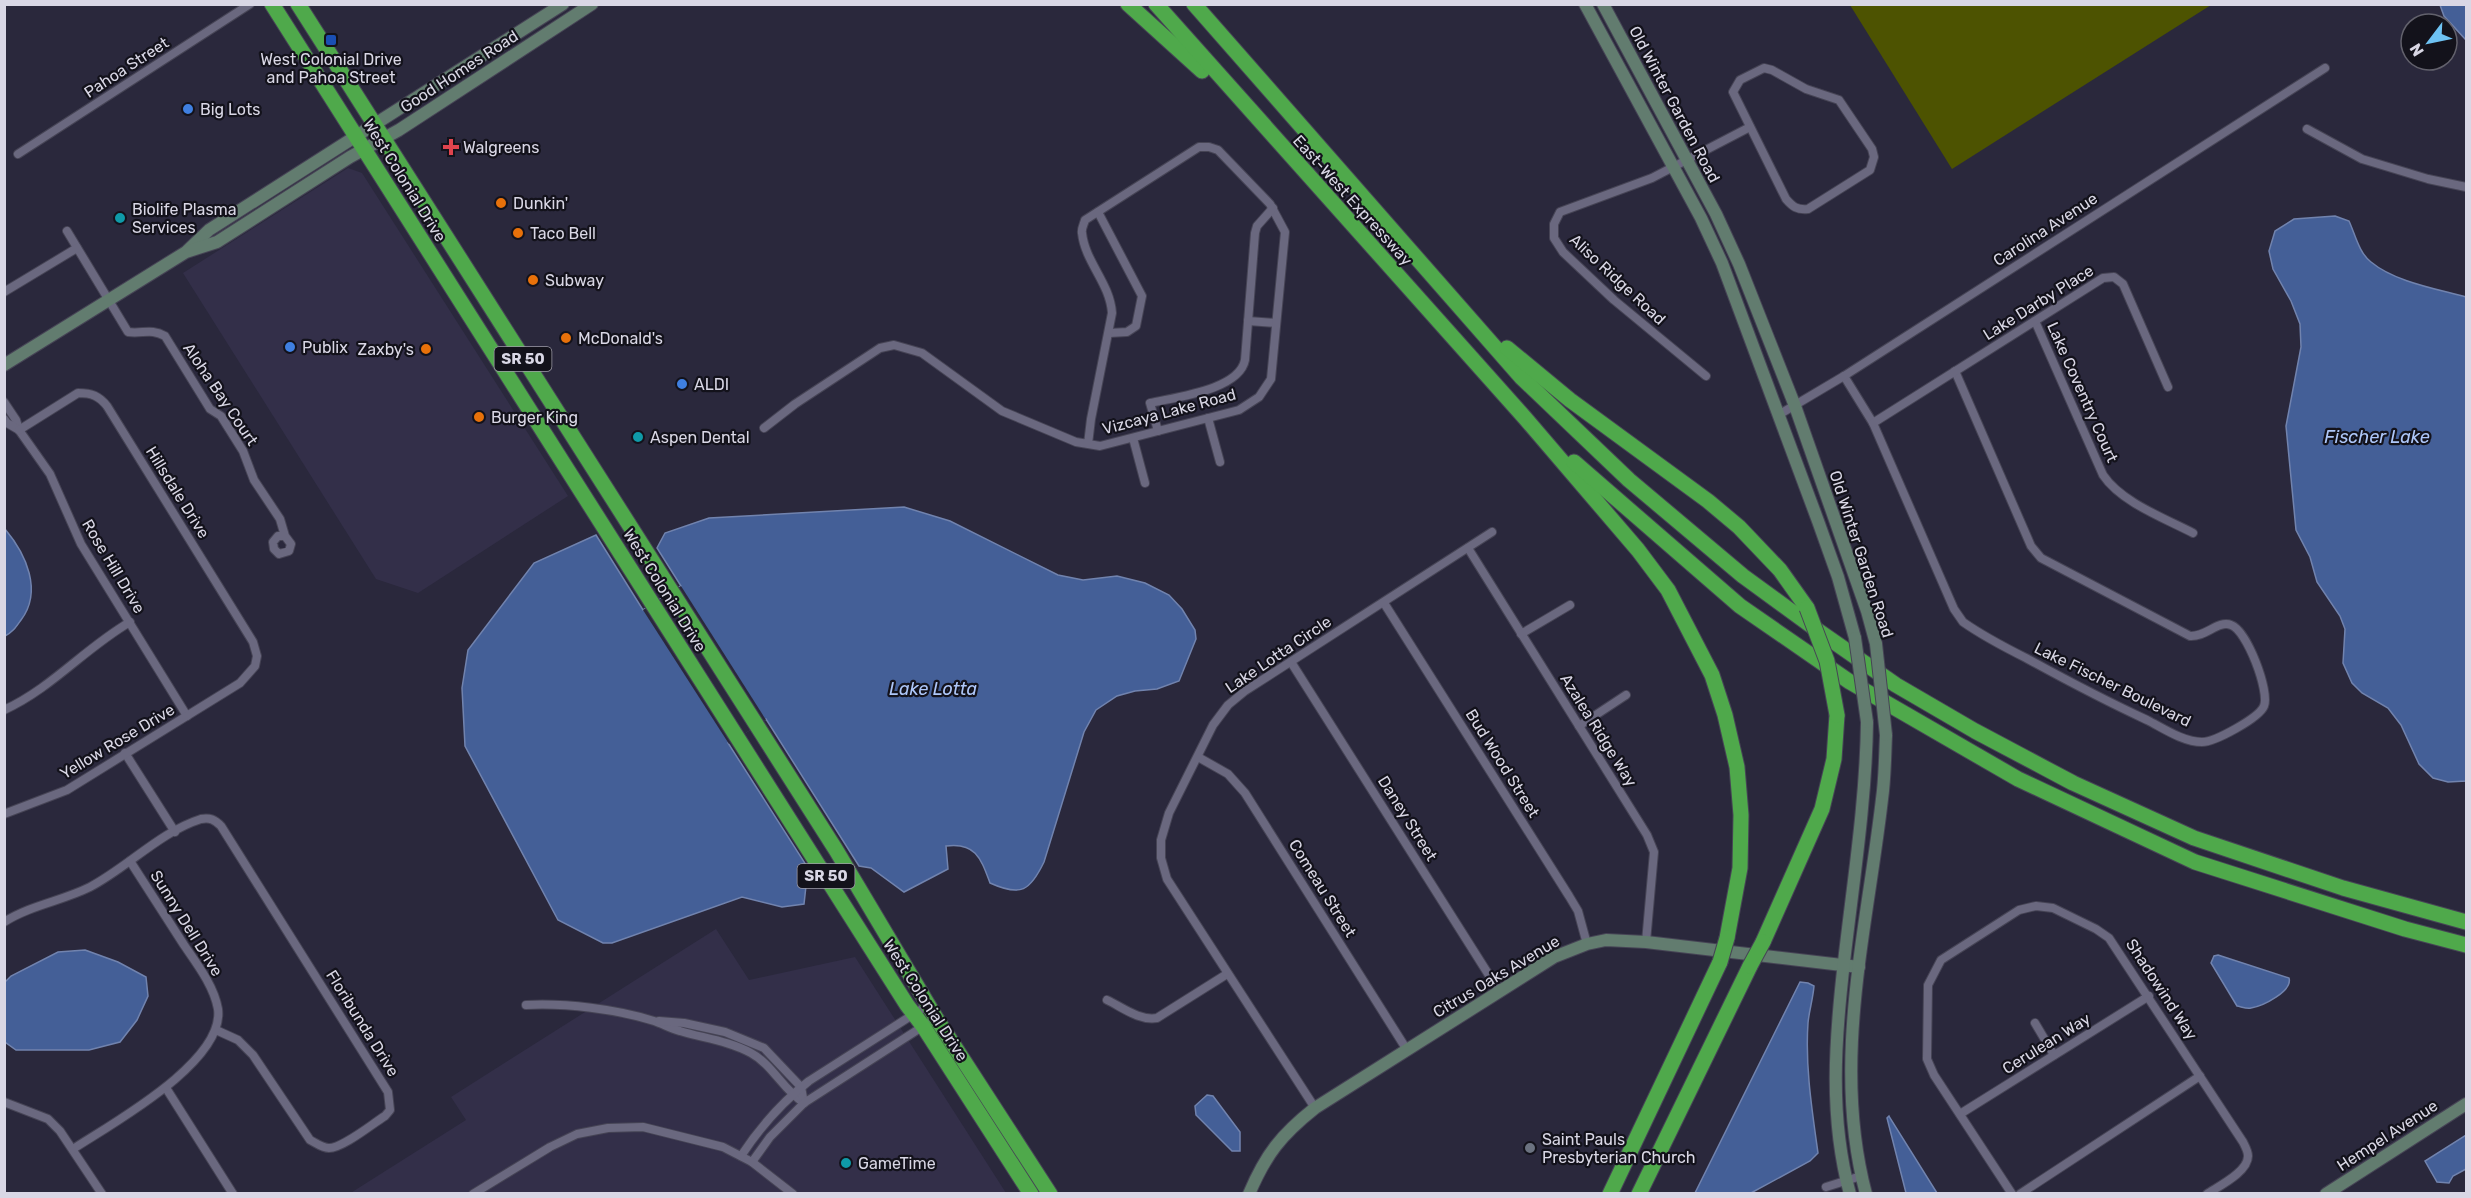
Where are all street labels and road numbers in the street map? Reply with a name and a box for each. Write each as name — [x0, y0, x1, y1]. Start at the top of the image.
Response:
street label: Old Winter Garden Road — [1625, 23, 1724, 186]
street label: Good Homes Road — [397, 26, 522, 117]
street label: Pahoa Street — [80, 33, 172, 102]
street label: West Colonial Drive — [359, 115, 450, 245]
street label: East-West Expressway — [1289, 131, 1416, 270]
street label: Carolina Avenue — [1990, 189, 2101, 270]
street label: Aliso Ridge Road — [1566, 230, 1669, 329]
street label: Lake Darby Place — [1979, 261, 2097, 344]
street label: Lake Coventry Court — [2043, 319, 2122, 465]
street label: Aloha Bay Court — [179, 339, 262, 449]
road number: SR 50 — [494, 347, 552, 371]
street label: Vizcaya Lake Road — [1100, 384, 1238, 438]
street label: Hillsdale Drive — [142, 443, 213, 542]
street label: Old Winter Garden Road — [1825, 468, 1898, 640]
street label: Rose Hill Drive — [78, 516, 149, 617]
street label: West Colonial Drive — [619, 525, 710, 655]
street label: Lake Lotta Circle — [1222, 612, 1335, 697]
street label: Lake Fischer Boulevard — [2031, 638, 2194, 731]
street label: Azalea Ridge Way — [1556, 670, 1641, 790]
street label: Yellow Rose Drive — [57, 700, 178, 783]
street label: Bud Wood Street — [1462, 706, 1543, 821]
street label: Daney Street — [1374, 772, 1441, 864]
street label: Comeau Street — [1285, 836, 1360, 941]
road number: SR 50 — [798, 864, 854, 888]
street label: Sunny Dell Drive — [146, 867, 227, 980]
street label: Citrus Oaks Avenue — [1430, 931, 1563, 1022]
street label: Shadowind Way — [2122, 935, 2201, 1043]
street label: West Colonial Drive — [879, 936, 972, 1065]
street label: Floribunda Drive — [322, 966, 403, 1080]
street label: Cerulean Way — [1999, 1009, 2094, 1078]
street label: Hempel Avenue — [2333, 1096, 2441, 1175]

